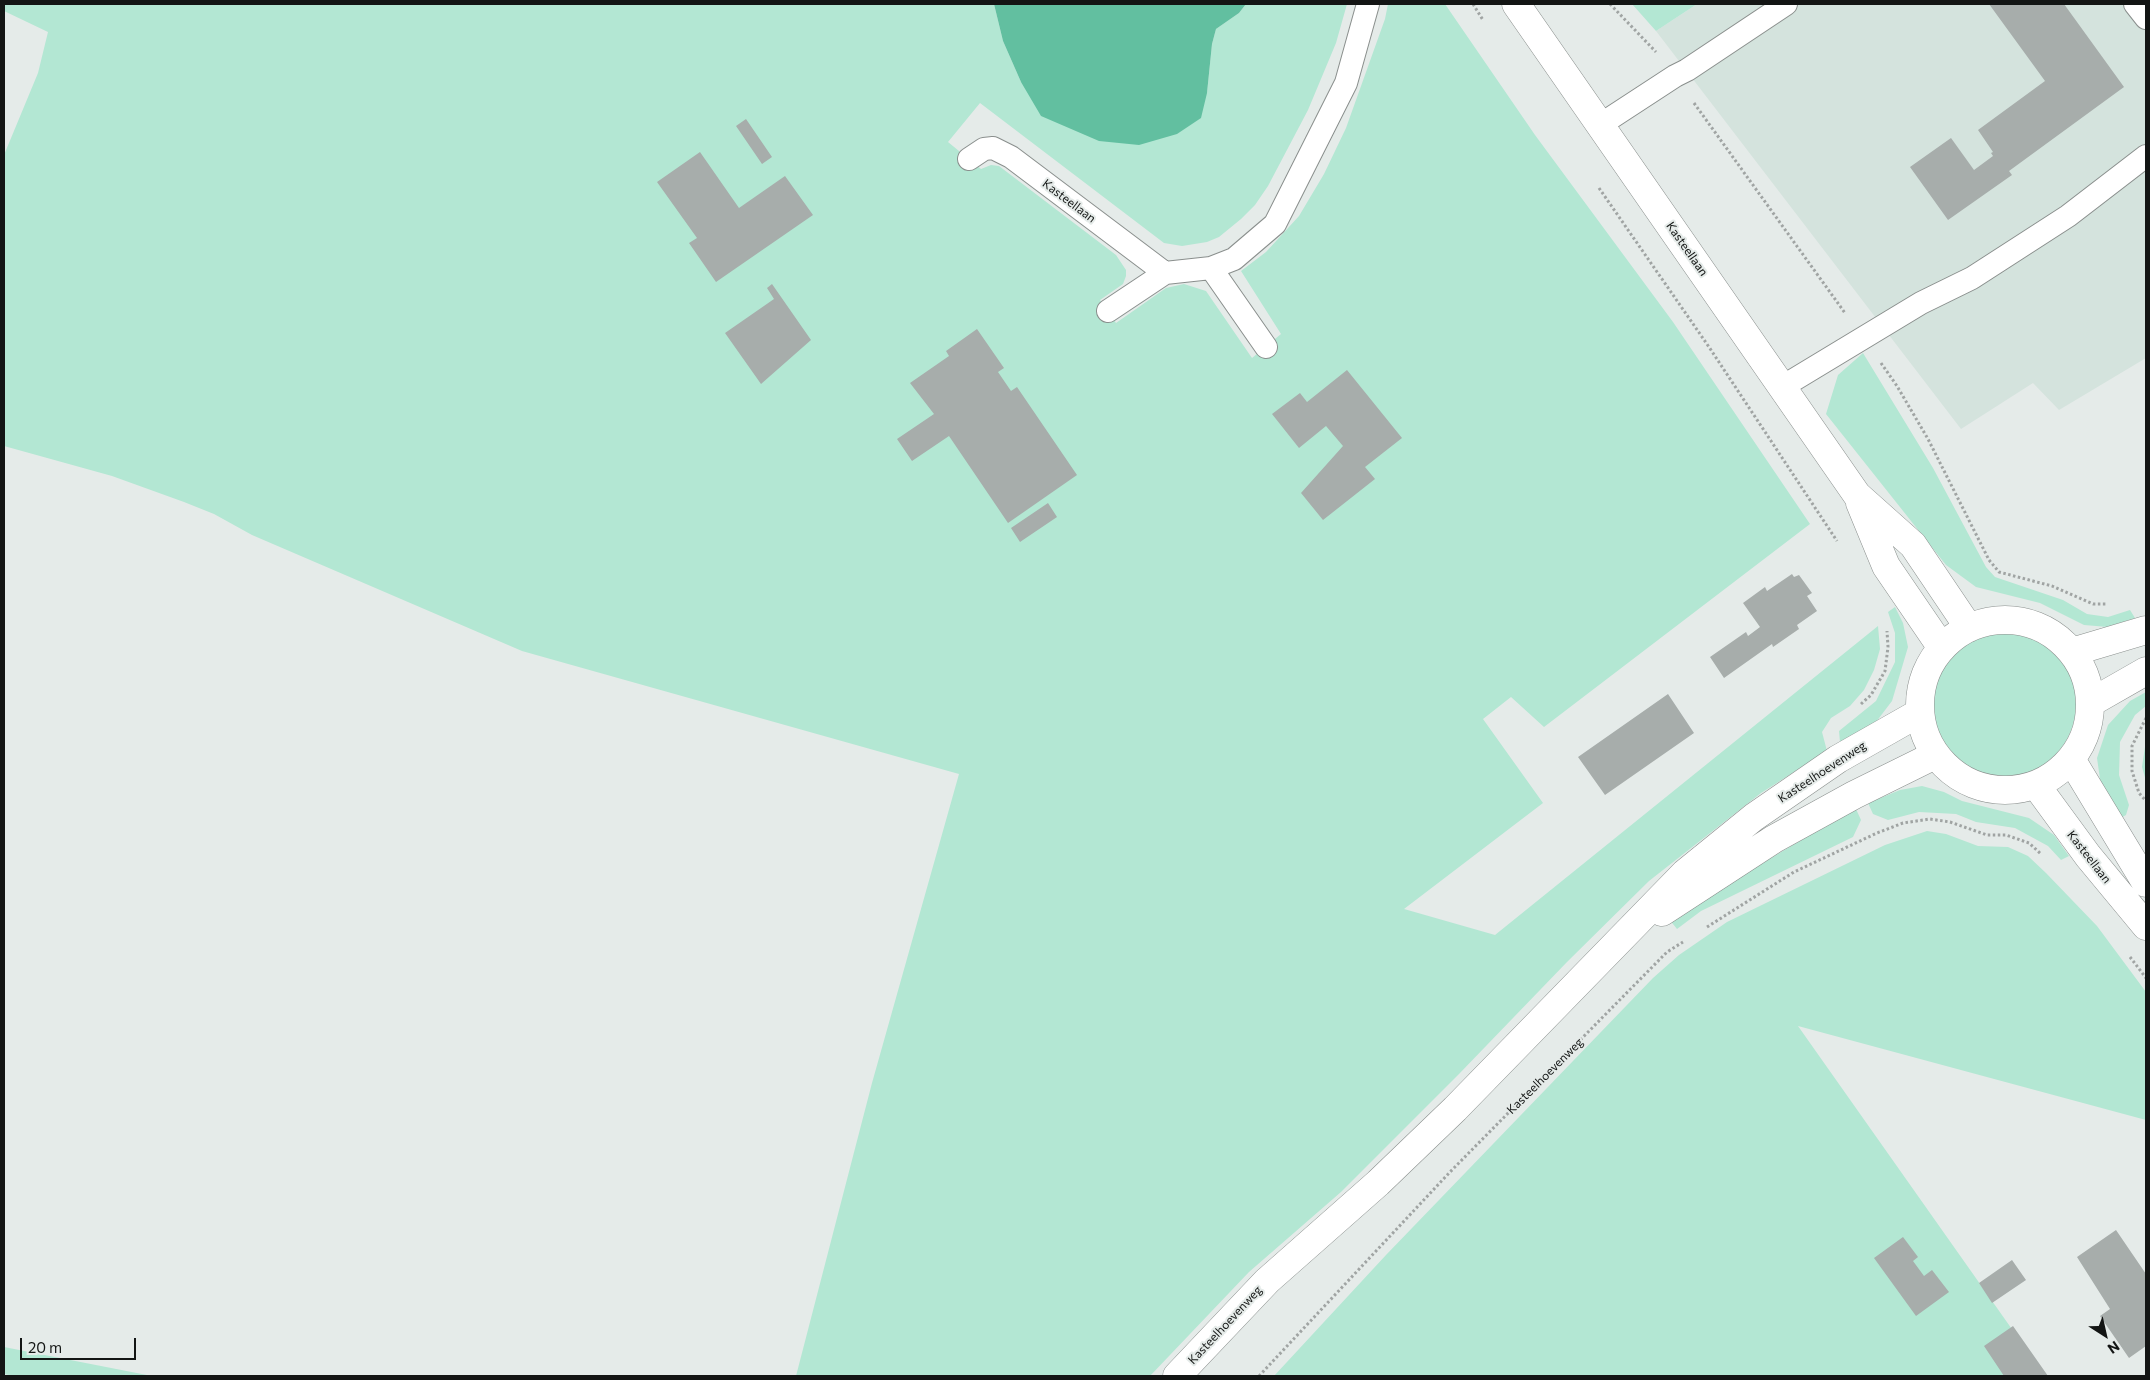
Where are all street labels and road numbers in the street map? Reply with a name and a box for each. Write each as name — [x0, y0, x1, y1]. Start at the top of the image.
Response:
street label: Kasteellaan — [1040, 176, 1098, 226]
street label: Kasteellaan — [1663, 219, 1711, 279]
street label: Kasteelhoevenweg — [1775, 738, 1869, 806]
street label: Kasteellaan — [2064, 828, 2114, 886]
street label: Kasteelhoevenweg — [1504, 1035, 1586, 1117]
street label: Kasteelhoevenweg — [1185, 1283, 1265, 1367]

